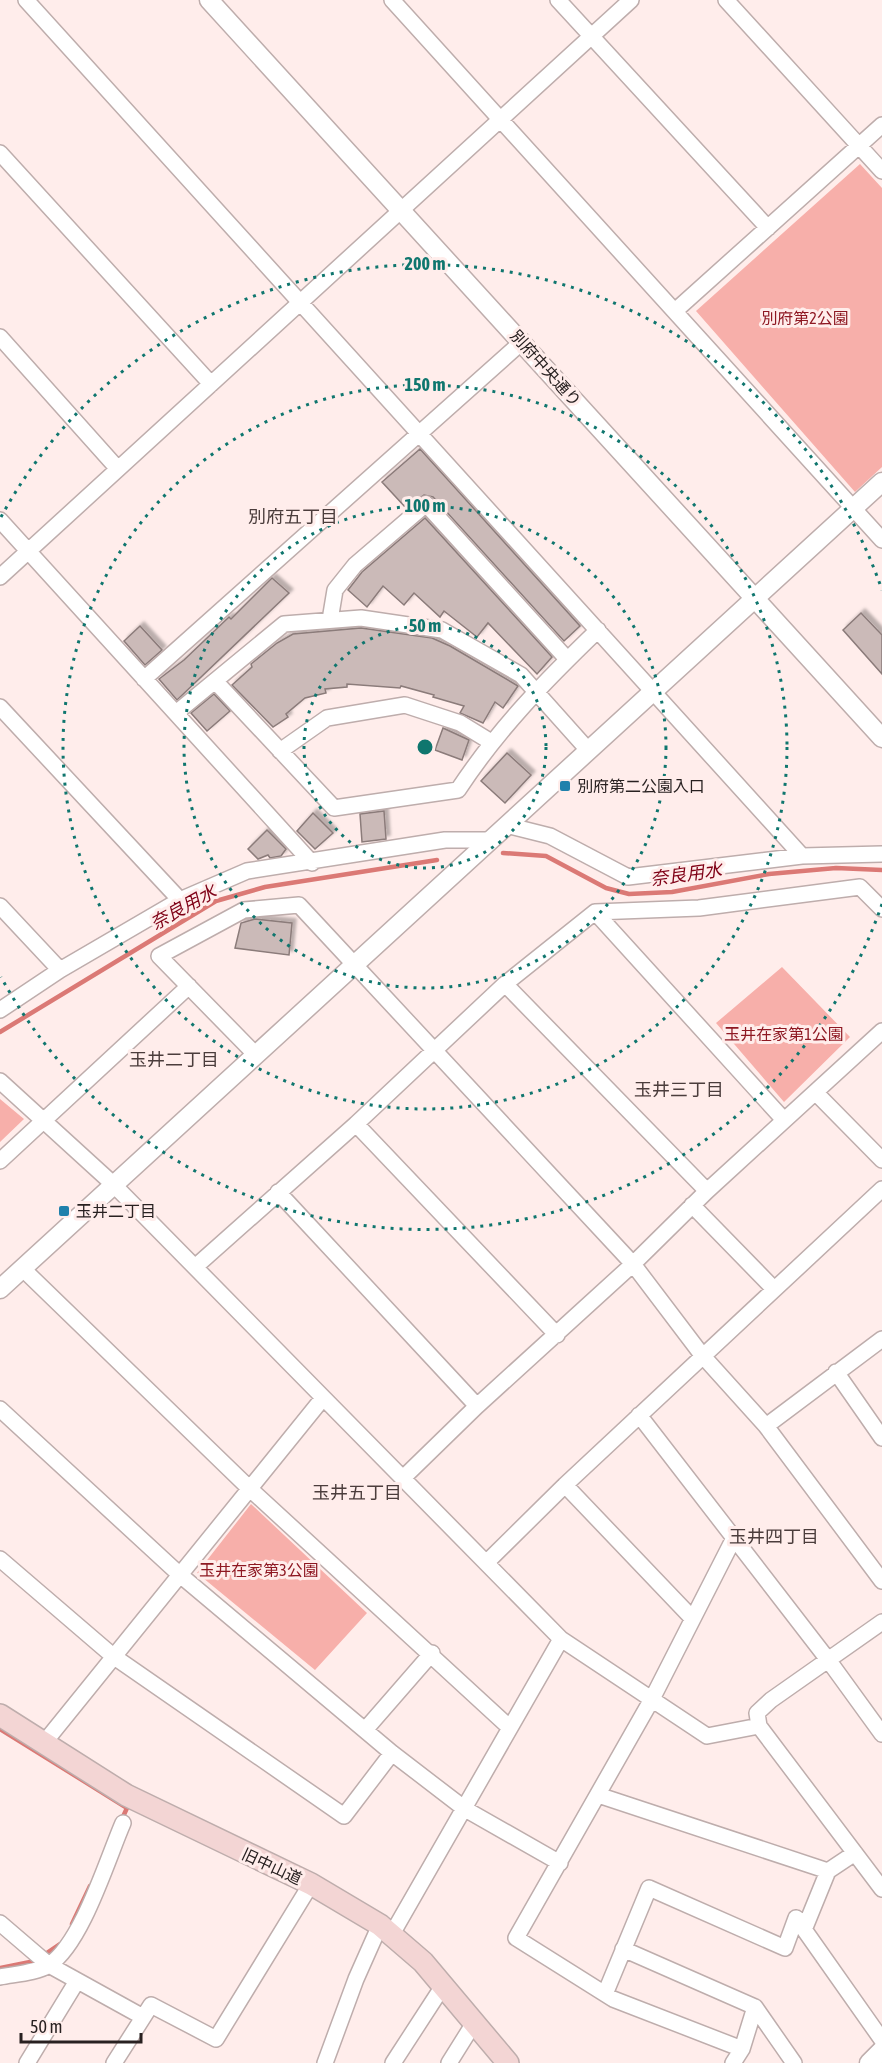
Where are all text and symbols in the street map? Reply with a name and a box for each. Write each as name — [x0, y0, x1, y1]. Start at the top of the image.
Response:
text: 200 m — [405, 253, 445, 274]
park label: 別府第2公園 — [761, 309, 849, 327]
street label: 別府中央通り — [507, 326, 585, 410]
text: 150 m — [405, 374, 445, 395]
text: 100 m — [405, 495, 445, 516]
district label: 別府五丁目 — [248, 506, 338, 527]
text: 50 m — [409, 615, 441, 636]
centre of rings — [415, 737, 435, 757]
place label: 別府第二公園入口 — [577, 777, 705, 795]
marker: 別府第二公園入口 — [558, 779, 572, 793]
water label: 奈良用水 — [649, 858, 725, 889]
water label: 奈良用水 — [146, 879, 221, 934]
park label: 玉井在家第1公園 — [724, 1025, 844, 1043]
district label: 玉井二丁目 — [129, 1049, 219, 1070]
district label: 玉井三丁目 — [634, 1079, 724, 1100]
place label: 玉井二丁目 — [76, 1202, 156, 1220]
marker: 玉井二丁目 — [57, 1204, 71, 1218]
district label: 玉井五丁目 — [312, 1482, 402, 1503]
district label: 玉井四丁目 — [729, 1526, 819, 1547]
park label: 玉井在家第3公園 — [199, 1561, 319, 1579]
street label: 旧中山道 — [239, 1844, 305, 1888]
scale bar — [21, 2006, 141, 2044]
text: 50 m — [30, 2016, 62, 2037]

